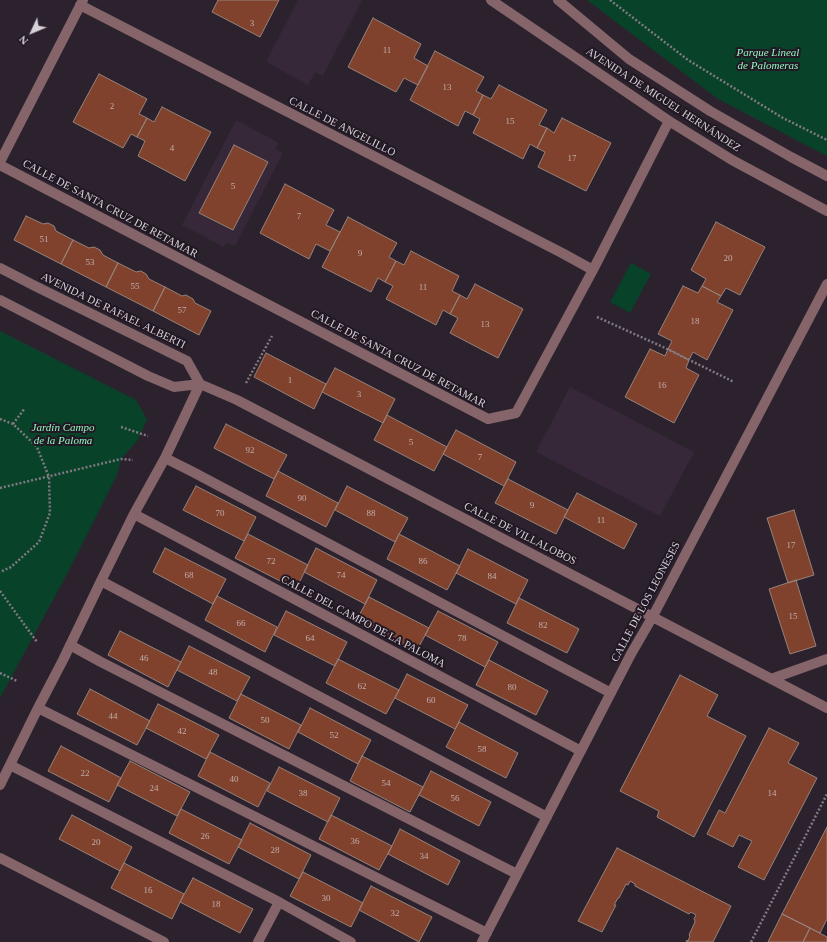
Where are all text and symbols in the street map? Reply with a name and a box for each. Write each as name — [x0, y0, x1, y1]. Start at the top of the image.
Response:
north arrow — [12, 12, 52, 52]
house number: 3 — [250, 19, 254, 29]
text: N — [16, 33, 30, 47]
street label: AVENIDA DE MIGUEL HERNÁNDEZ — [583, 45, 743, 155]
house number: 11 — [383, 46, 391, 56]
park label: Parque Lineal de Palomeras — [737, 46, 799, 72]
house number: 13 — [442, 83, 452, 93]
street label: CALLE DE ANGELILLO — [286, 94, 398, 160]
house number: 2 — [110, 102, 114, 112]
house number: 15 — [506, 117, 514, 127]
house number: 4 — [170, 144, 174, 154]
house number: 17 — [568, 154, 576, 164]
street label: CALLE DE SANTA CRUZ DE RETAMAR — [20, 157, 200, 261]
house number: 5 — [231, 182, 235, 192]
house number: 7 — [297, 212, 301, 222]
house number: 51 — [40, 235, 48, 245]
house number: 9 — [358, 249, 362, 259]
house number: 20 — [724, 254, 732, 264]
house number: 53 — [86, 258, 94, 268]
street label: AVENIDA DE RAFAEL ALBERTI — [39, 270, 187, 352]
house number: 55 — [130, 282, 140, 292]
house number: 11 — [419, 283, 427, 293]
house number: 57 — [178, 306, 186, 316]
street label: CALLE DE SANTA CRUZ DE RETAMAR — [308, 307, 488, 411]
house number: 18 — [690, 317, 700, 327]
house number: 13 — [480, 320, 490, 330]
house number: 1 — [288, 376, 292, 386]
house number: 16 — [658, 381, 666, 391]
house number: 3 — [357, 390, 361, 400]
park label: Jardín Campo de la Paloma — [32, 421, 94, 447]
house number: 5 — [409, 438, 413, 448]
house number: 92 — [246, 446, 254, 456]
house number: 7 — [478, 453, 482, 463]
house number: 90 — [298, 494, 306, 504]
street label: CALLE DE VILLALOBOS — [461, 500, 579, 568]
house number: 9 — [530, 501, 534, 511]
house number: 70 — [216, 509, 224, 519]
house number: 88 — [366, 509, 376, 519]
house number: 11 — [597, 516, 605, 526]
street label: CALLE DE LOS LEONESES — [609, 540, 683, 664]
house number: 17 — [786, 541, 796, 551]
house number: 72 — [266, 557, 276, 567]
house number: 86 — [418, 557, 428, 567]
house number: 68 — [184, 571, 194, 581]
house number: 74 — [336, 571, 346, 581]
house number: 84 — [488, 572, 496, 582]
street label: CALLE DEL CAMPO DE LA PALOMA — [278, 573, 448, 671]
house number: 15 — [788, 612, 798, 622]
house number: 66 — [236, 619, 246, 629]
house number: 82 — [538, 621, 548, 631]
house number: 64 — [306, 634, 314, 644]
house number: 78 — [458, 634, 466, 644]
house number: 46 — [140, 654, 148, 664]
house number: 48 — [208, 668, 218, 678]
house number: 62 — [358, 682, 366, 692]
house number: 80 — [508, 683, 516, 693]
house number: 60 — [426, 696, 436, 706]
house number: 44 — [108, 712, 118, 722]
house number: 50 — [260, 716, 270, 726]
house number: 42 — [178, 727, 186, 737]
house number: 52 — [330, 731, 338, 741]
house number: 58 — [478, 745, 486, 755]
house number: 22 — [80, 769, 90, 779]
house number: 40 — [230, 775, 238, 785]
house number: 54 — [382, 779, 390, 789]
house number: 24 — [150, 784, 158, 794]
house number: 38 — [298, 789, 308, 799]
house number: 14 — [768, 789, 776, 799]
house number: 56 — [450, 794, 460, 804]
house number: 26 — [200, 832, 210, 842]
house number: 36 — [350, 837, 360, 847]
house number: 20 — [92, 838, 100, 848]
house number: 28 — [270, 846, 280, 856]
house number: 34 — [420, 852, 428, 862]
house number: 16 — [144, 886, 152, 896]
house number: 30 — [322, 894, 330, 904]
house number: 18 — [212, 900, 220, 910]
house number: 32 — [390, 909, 400, 919]

